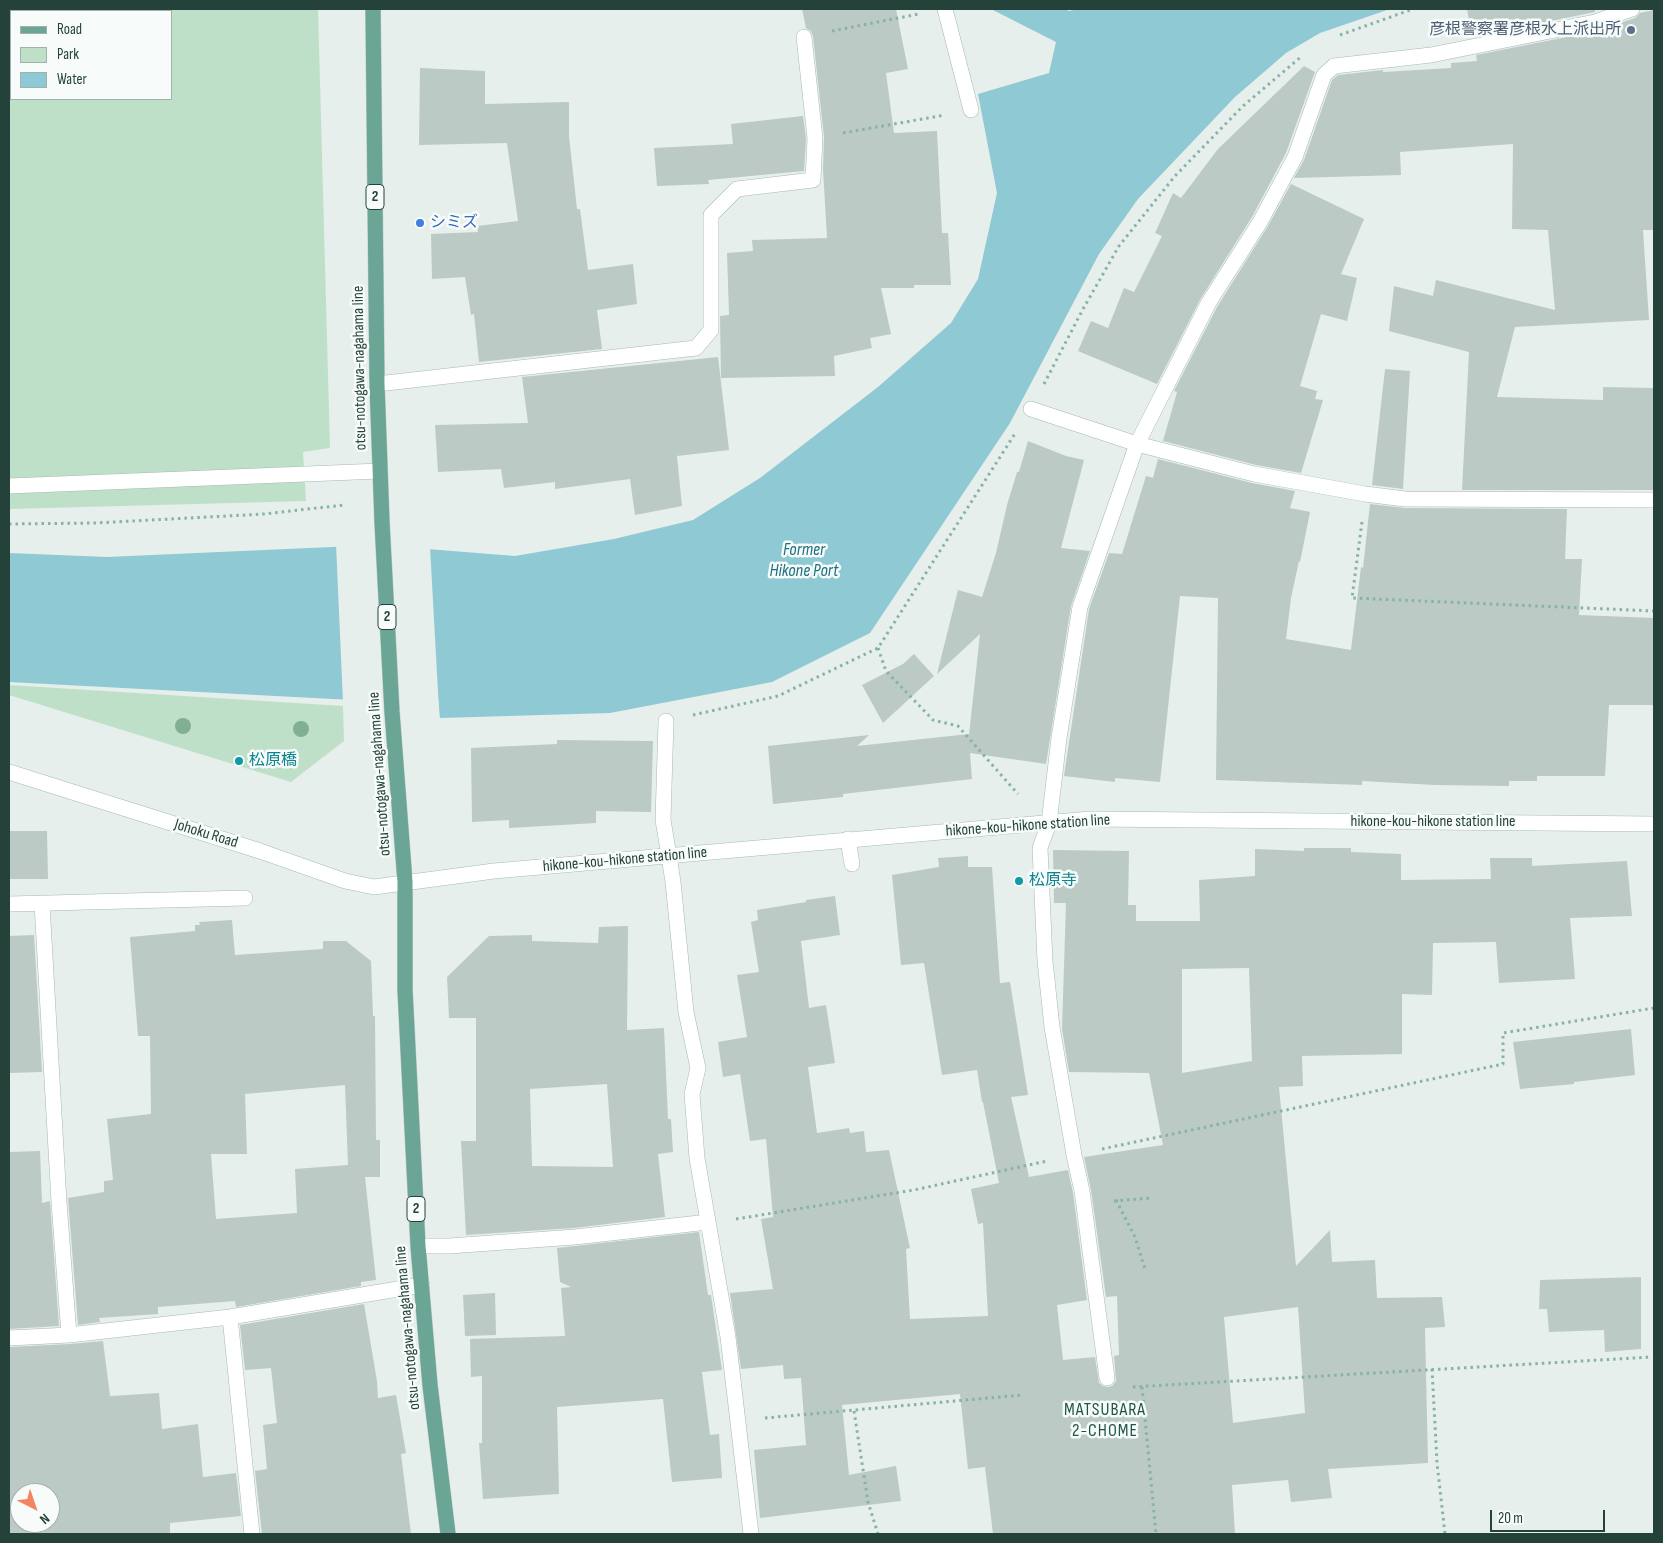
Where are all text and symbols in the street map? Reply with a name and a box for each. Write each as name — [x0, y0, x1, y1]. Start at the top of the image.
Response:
legend — [10, 10, 172, 100]
text: Road — [57, 20, 82, 39]
place label: 彦根警察署彦根水上派出所 — [1429, 20, 1621, 40]
marker: 彦根警察署彦根水上派出所 — [1625, 24, 1637, 36]
text: Park — [57, 45, 79, 64]
text: Water — [57, 70, 87, 89]
road number: 2 — [366, 184, 384, 210]
place label: シミズ — [430, 213, 478, 233]
marker: シミズ — [414, 217, 426, 229]
street label: otsu-notogawa-nagahama line — [349, 286, 371, 450]
water label: Former Hikone Port — [770, 539, 838, 582]
road number: 2 — [378, 604, 396, 630]
street label: otsu-notogawa-nagahama line — [365, 691, 395, 857]
place label: 松原橋 — [249, 751, 297, 771]
marker: 松原橋 — [233, 755, 245, 767]
street label: hikone-kou-hikone station line — [945, 811, 1111, 841]
street label: hikone-kou-hikone station line — [1351, 812, 1515, 832]
street label: Johoku Road — [172, 815, 240, 853]
street label: hikone-kou-hikone station line — [542, 843, 708, 877]
place label: 松原寺 — [1029, 871, 1077, 891]
marker: 松原寺 — [1013, 875, 1025, 887]
road number: 2 — [407, 1196, 425, 1222]
street label: otsu-notogawa-nagahama line — [391, 1245, 425, 1411]
district label: MATSUBARA 2-CHOME — [1063, 1399, 1147, 1442]
north arrow — [10, 1483, 60, 1533]
scale bar — [1493, 1500, 1608, 1532]
text: 20 m — [1498, 1509, 1523, 1528]
text: N — [36, 1510, 53, 1528]

